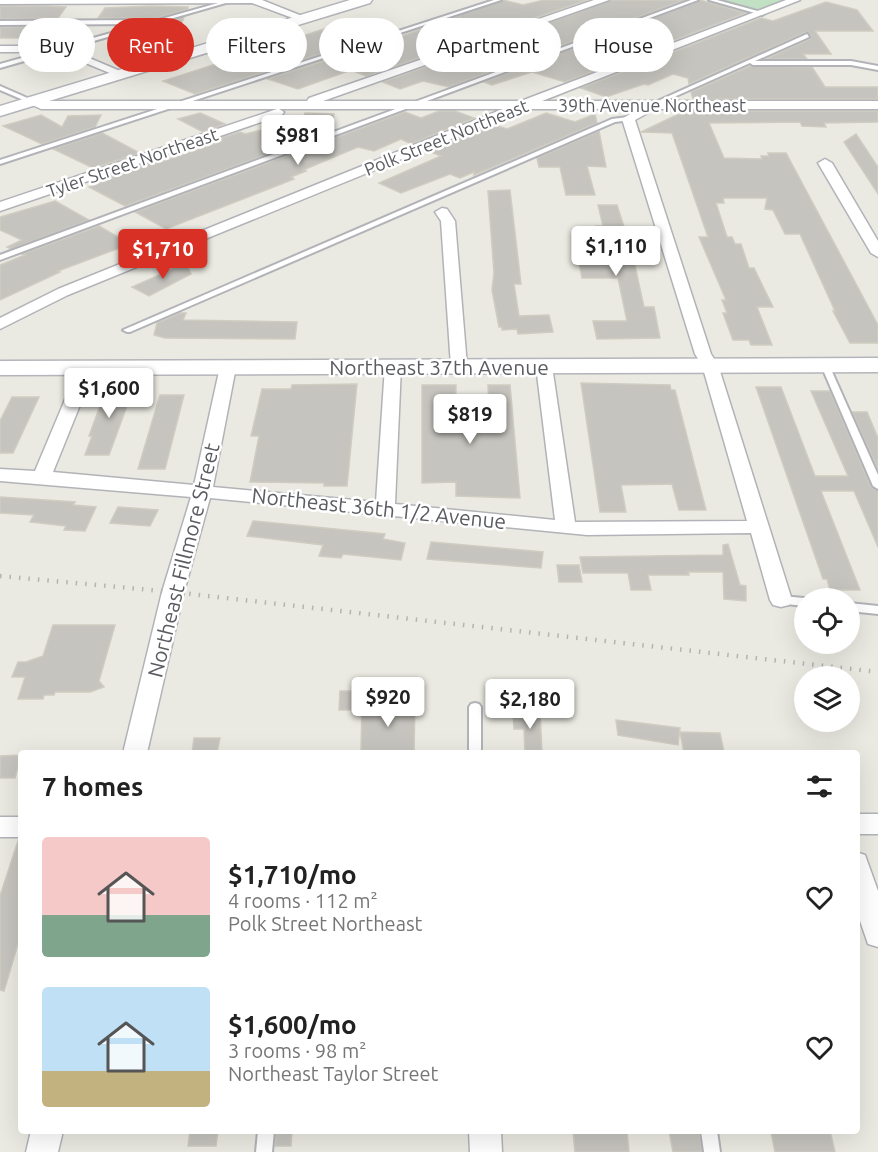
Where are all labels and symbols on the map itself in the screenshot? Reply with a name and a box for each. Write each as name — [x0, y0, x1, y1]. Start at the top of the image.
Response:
street label: Polk Street Northeast — [361, 95, 531, 179]
street label: 39th Avenue Northeast — [558, 95, 746, 115]
pin: $981 — [262, 115, 334, 166]
street label: Tyler Street Northeast — [44, 123, 220, 201]
pin: $1,110 — [567, 226, 665, 277]
pin: $1,710 — [114, 229, 212, 280]
street label: Northeast 37th Avenue — [329, 355, 549, 379]
pin: $1,600 — [60, 368, 158, 419]
pin: $819 — [434, 394, 506, 445]
street label: Northeast Fillmore Street — [142, 440, 224, 680]
street label: Northeast 36th 1/2 Avenue — [251, 483, 507, 533]
pin: $920 — [352, 677, 424, 728]
pin: $2,180 — [481, 679, 579, 730]

